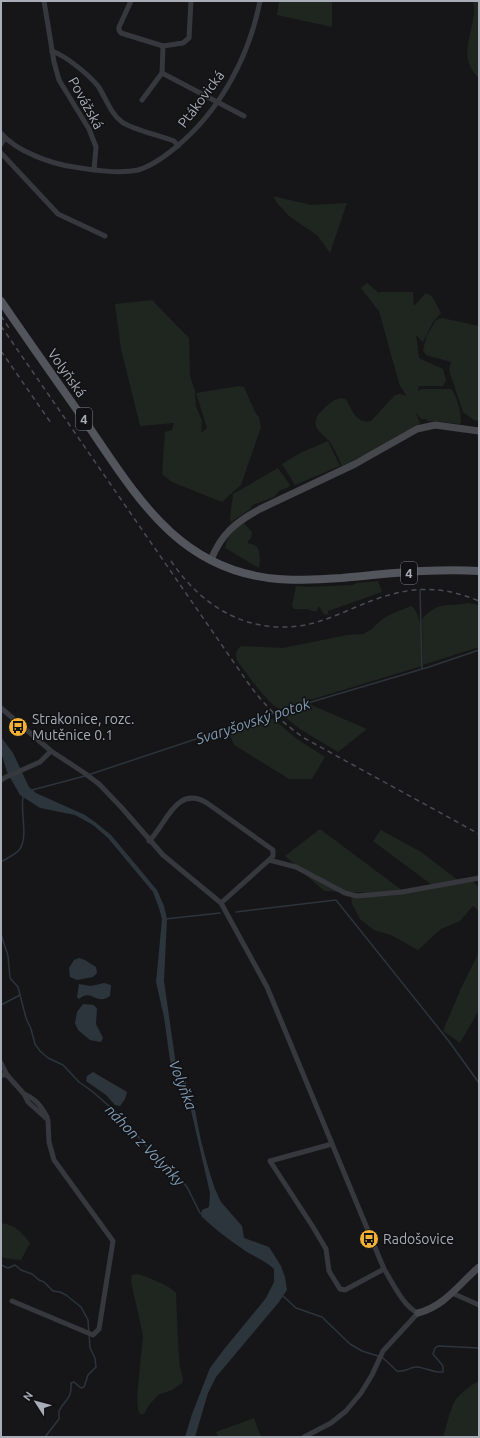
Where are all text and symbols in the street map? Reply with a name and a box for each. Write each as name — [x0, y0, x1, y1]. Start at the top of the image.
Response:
street label: Ptákovická — [174, 67, 228, 131]
street label: Povážská — [65, 74, 107, 132]
street label: Volyňská — [45, 346, 89, 400]
road number: 4 — [76, 408, 92, 430]
road number: 4 — [401, 562, 417, 584]
water label: Svaryšovský potok — [193, 694, 313, 748]
place label: Strakonice, rozc. Mutěnice 0.1 — [32, 711, 134, 743]
bus stop icon: Strakonice, rozc. Mutěnice 0.1 — [7, 716, 29, 738]
water label: Volyňka — [166, 1058, 200, 1112]
water label: náhon z Volyňky — [102, 1101, 189, 1190]
bus stop icon: Radošovice — [358, 1228, 380, 1250]
place label: Radošovice — [383, 1231, 454, 1247]
north arrow — [16, 1382, 56, 1422]
text: N — [21, 1389, 35, 1403]

